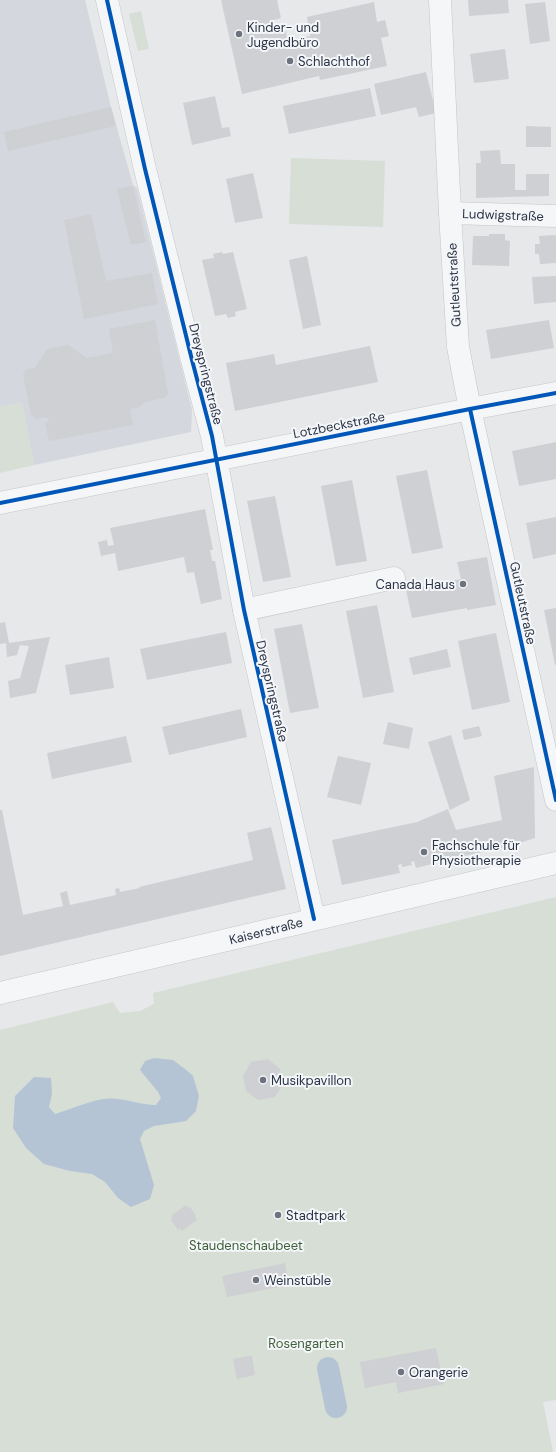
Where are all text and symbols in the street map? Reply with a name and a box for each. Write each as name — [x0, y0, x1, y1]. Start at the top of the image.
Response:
place label: Kinder- und Jugendbüro — [247, 19, 319, 51]
marker: Kinder- und Jugendbüro — [234, 29, 244, 39]
place label: Schlachthof — [298, 53, 371, 70]
marker: Schlachthof — [285, 56, 295, 66]
street label: Ludwigstraße — [462, 205, 544, 225]
street label: Gutleutstraße — [443, 242, 465, 328]
street label: Dreyspringstraße — [185, 322, 227, 426]
street label: Lotzbeckstraße — [292, 408, 386, 442]
street label: Gutleutstraße — [506, 560, 540, 646]
place label: Canada Haus — [375, 576, 455, 593]
marker: Canada Haus — [458, 579, 468, 589]
street label: Dreyspringstraße — [252, 639, 292, 743]
place label: Fachschule für Physiotherapie — [432, 837, 521, 869]
marker: Fachschule für Physiotherapie — [419, 847, 429, 857]
street label: Kaiserstraße — [227, 914, 305, 948]
place label: Musikpavillon — [271, 1072, 351, 1089]
marker: Musikpavillon — [258, 1075, 268, 1085]
place label: Stadtpark — [286, 1207, 346, 1224]
marker: Stadtpark — [273, 1210, 283, 1220]
park label: Staudenschaubeet — [189, 1237, 303, 1254]
place label: Weinstüble — [264, 1272, 331, 1289]
marker: Weinstüble — [251, 1275, 261, 1285]
park label: Rosengarten — [268, 1335, 344, 1352]
place label: Orangerie — [409, 1364, 468, 1381]
marker: Orangerie — [396, 1367, 406, 1377]

